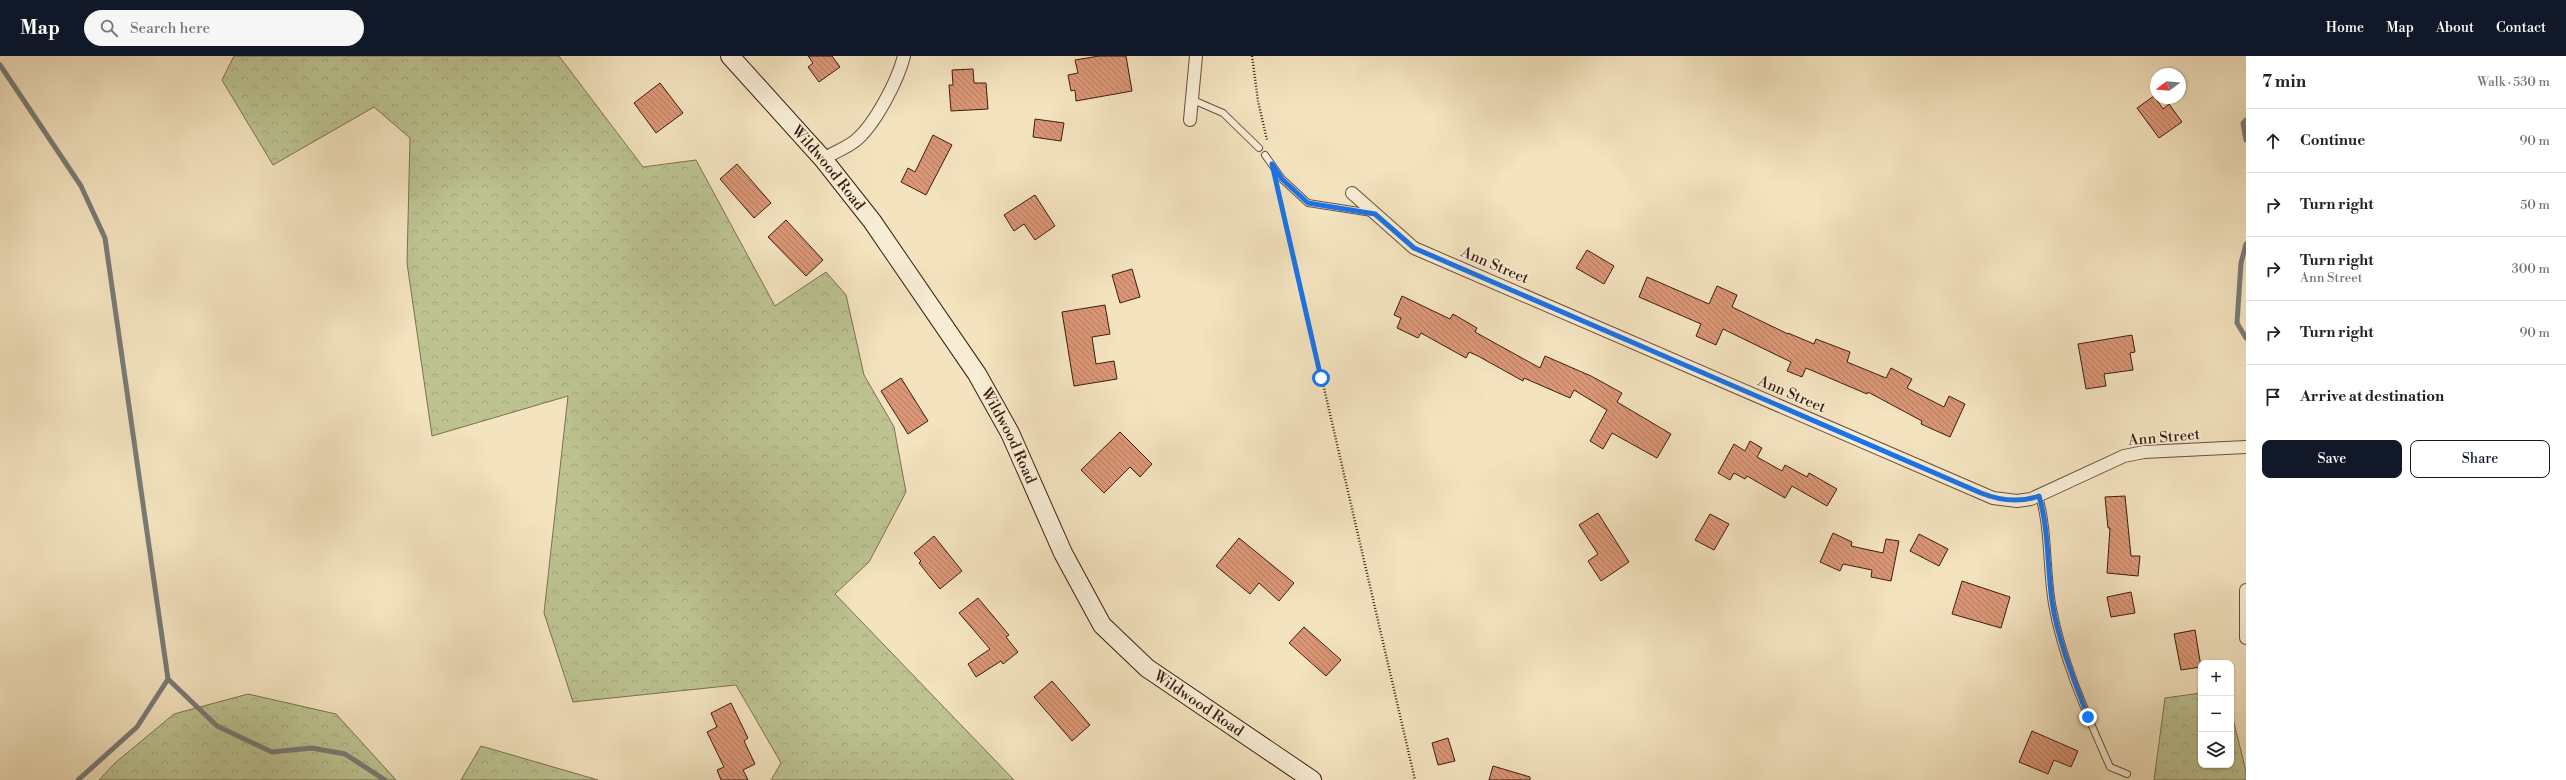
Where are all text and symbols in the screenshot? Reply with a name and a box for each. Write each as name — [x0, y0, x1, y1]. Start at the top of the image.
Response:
search box — [84, 10, 364, 46]
text: Map — [20, 16, 60, 40]
icon: search — [98, 17, 120, 39]
text: Search here — [130, 19, 210, 38]
text: Home — [2326, 19, 2364, 37]
text: Map — [2386, 19, 2414, 37]
text: About — [2436, 19, 2474, 37]
text: Contact — [2496, 19, 2546, 37]
north arrow — [2150, 68, 2186, 104]
text: 7 min — [2262, 71, 2306, 93]
text: Walk · 530 m — [2477, 74, 2550, 90]
street label: Wildwood Road — [787, 121, 869, 215]
icon: ahead — [2262, 130, 2284, 152]
text: Continue — [2300, 131, 2365, 150]
text: 90 m — [2519, 133, 2550, 149]
icon: right — [2262, 194, 2284, 216]
text: Turn right — [2300, 195, 2374, 214]
text: 50 m — [2520, 197, 2550, 213]
street label: Ann Street — [1457, 242, 1532, 289]
text: Turn right — [2300, 251, 2374, 270]
icon: right — [2262, 258, 2284, 280]
text: 300 m — [2512, 261, 2550, 277]
text: Ann Street — [2300, 270, 2362, 286]
icon: right — [2262, 322, 2284, 344]
text: Turn right — [2300, 323, 2374, 342]
text: 90 m — [2519, 325, 2550, 341]
route start — [1312, 369, 1330, 387]
street label: Ann Street — [1754, 371, 1829, 418]
street label: Wildwood Road — [976, 384, 1040, 487]
icon: arrive — [2262, 386, 2284, 408]
text: Arrive at destination — [2300, 387, 2444, 406]
street label: Ann Street — [2126, 425, 2201, 450]
button: Save — [2262, 440, 2402, 478]
button: Share — [2410, 440, 2550, 478]
map controls — [2198, 660, 2234, 768]
button: + — [2198, 660, 2234, 696]
street label: Wildwood Road — [1149, 666, 1248, 741]
button: − — [2198, 696, 2234, 732]
route end — [2079, 708, 2097, 726]
button: layers — [2198, 732, 2234, 768]

